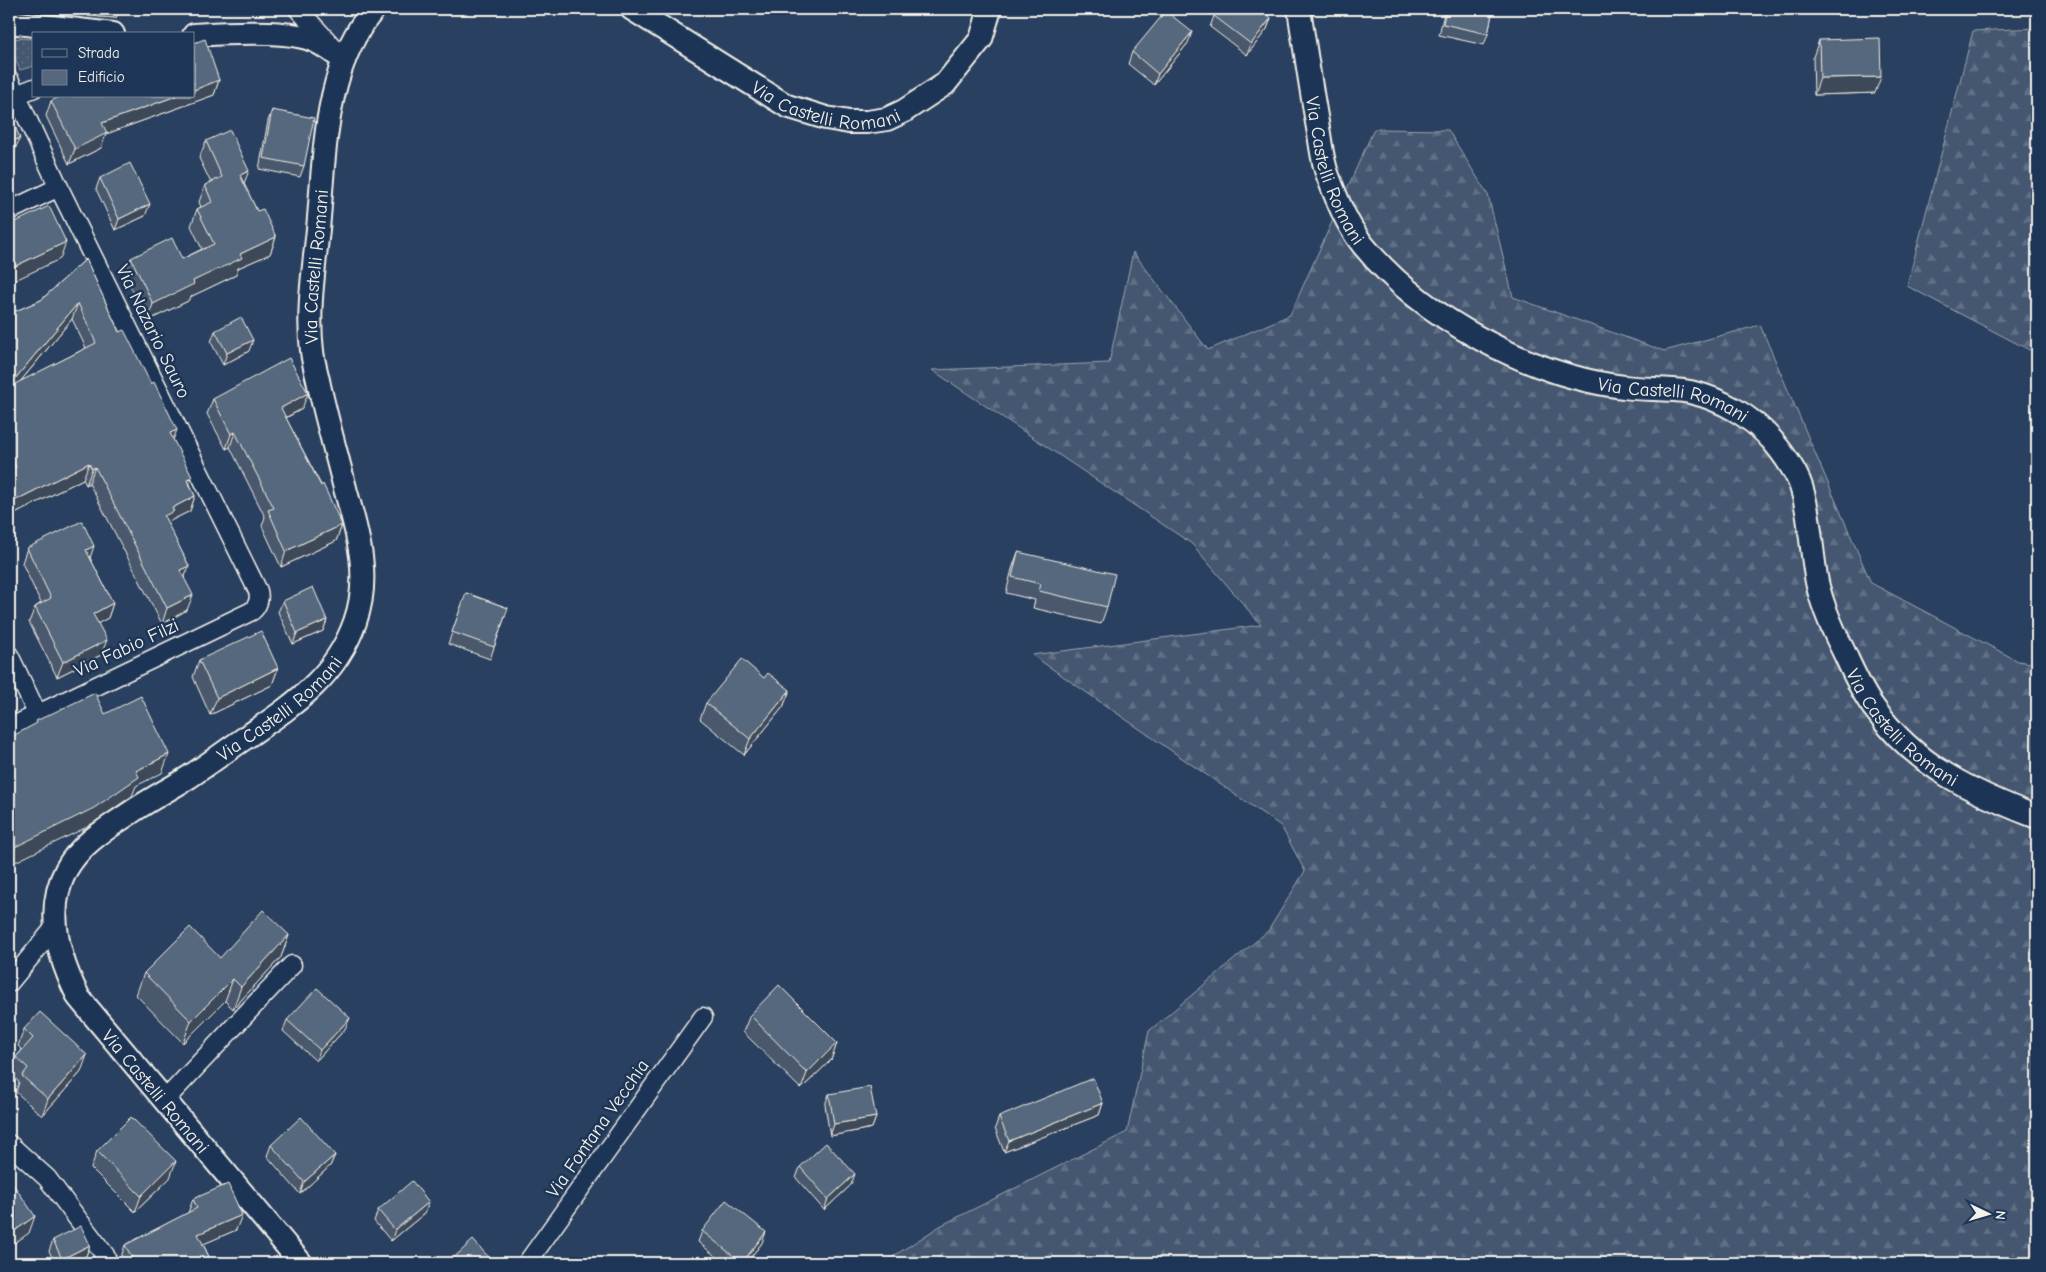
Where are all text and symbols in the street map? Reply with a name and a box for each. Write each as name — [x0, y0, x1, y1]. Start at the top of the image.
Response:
legend — [32, 32, 195, 98]
text: Strada — [78, 44, 120, 62]
text: Edificio — [78, 68, 125, 86]
street label: Via Castelli Romani — [747, 77, 904, 135]
street label: Via Castelli Romani — [1301, 95, 1369, 249]
street label: Via Castelli Romani — [300, 189, 333, 345]
street label: Via Nazario Sauro — [111, 261, 195, 402]
street label: Via Castelli Romani — [1596, 373, 1752, 427]
street label: Via Fabio Filzi — [70, 614, 182, 682]
street label: Via Castelli Romani — [213, 652, 347, 766]
street label: Via Castelli Romani — [1841, 665, 1962, 791]
street label: Via Castelli Romani — [97, 1025, 213, 1158]
street label: Via Fontana Vecchia — [542, 1055, 654, 1202]
north arrow — [1964, 1190, 2014, 1240]
text: N — [1992, 1210, 2009, 1220]

